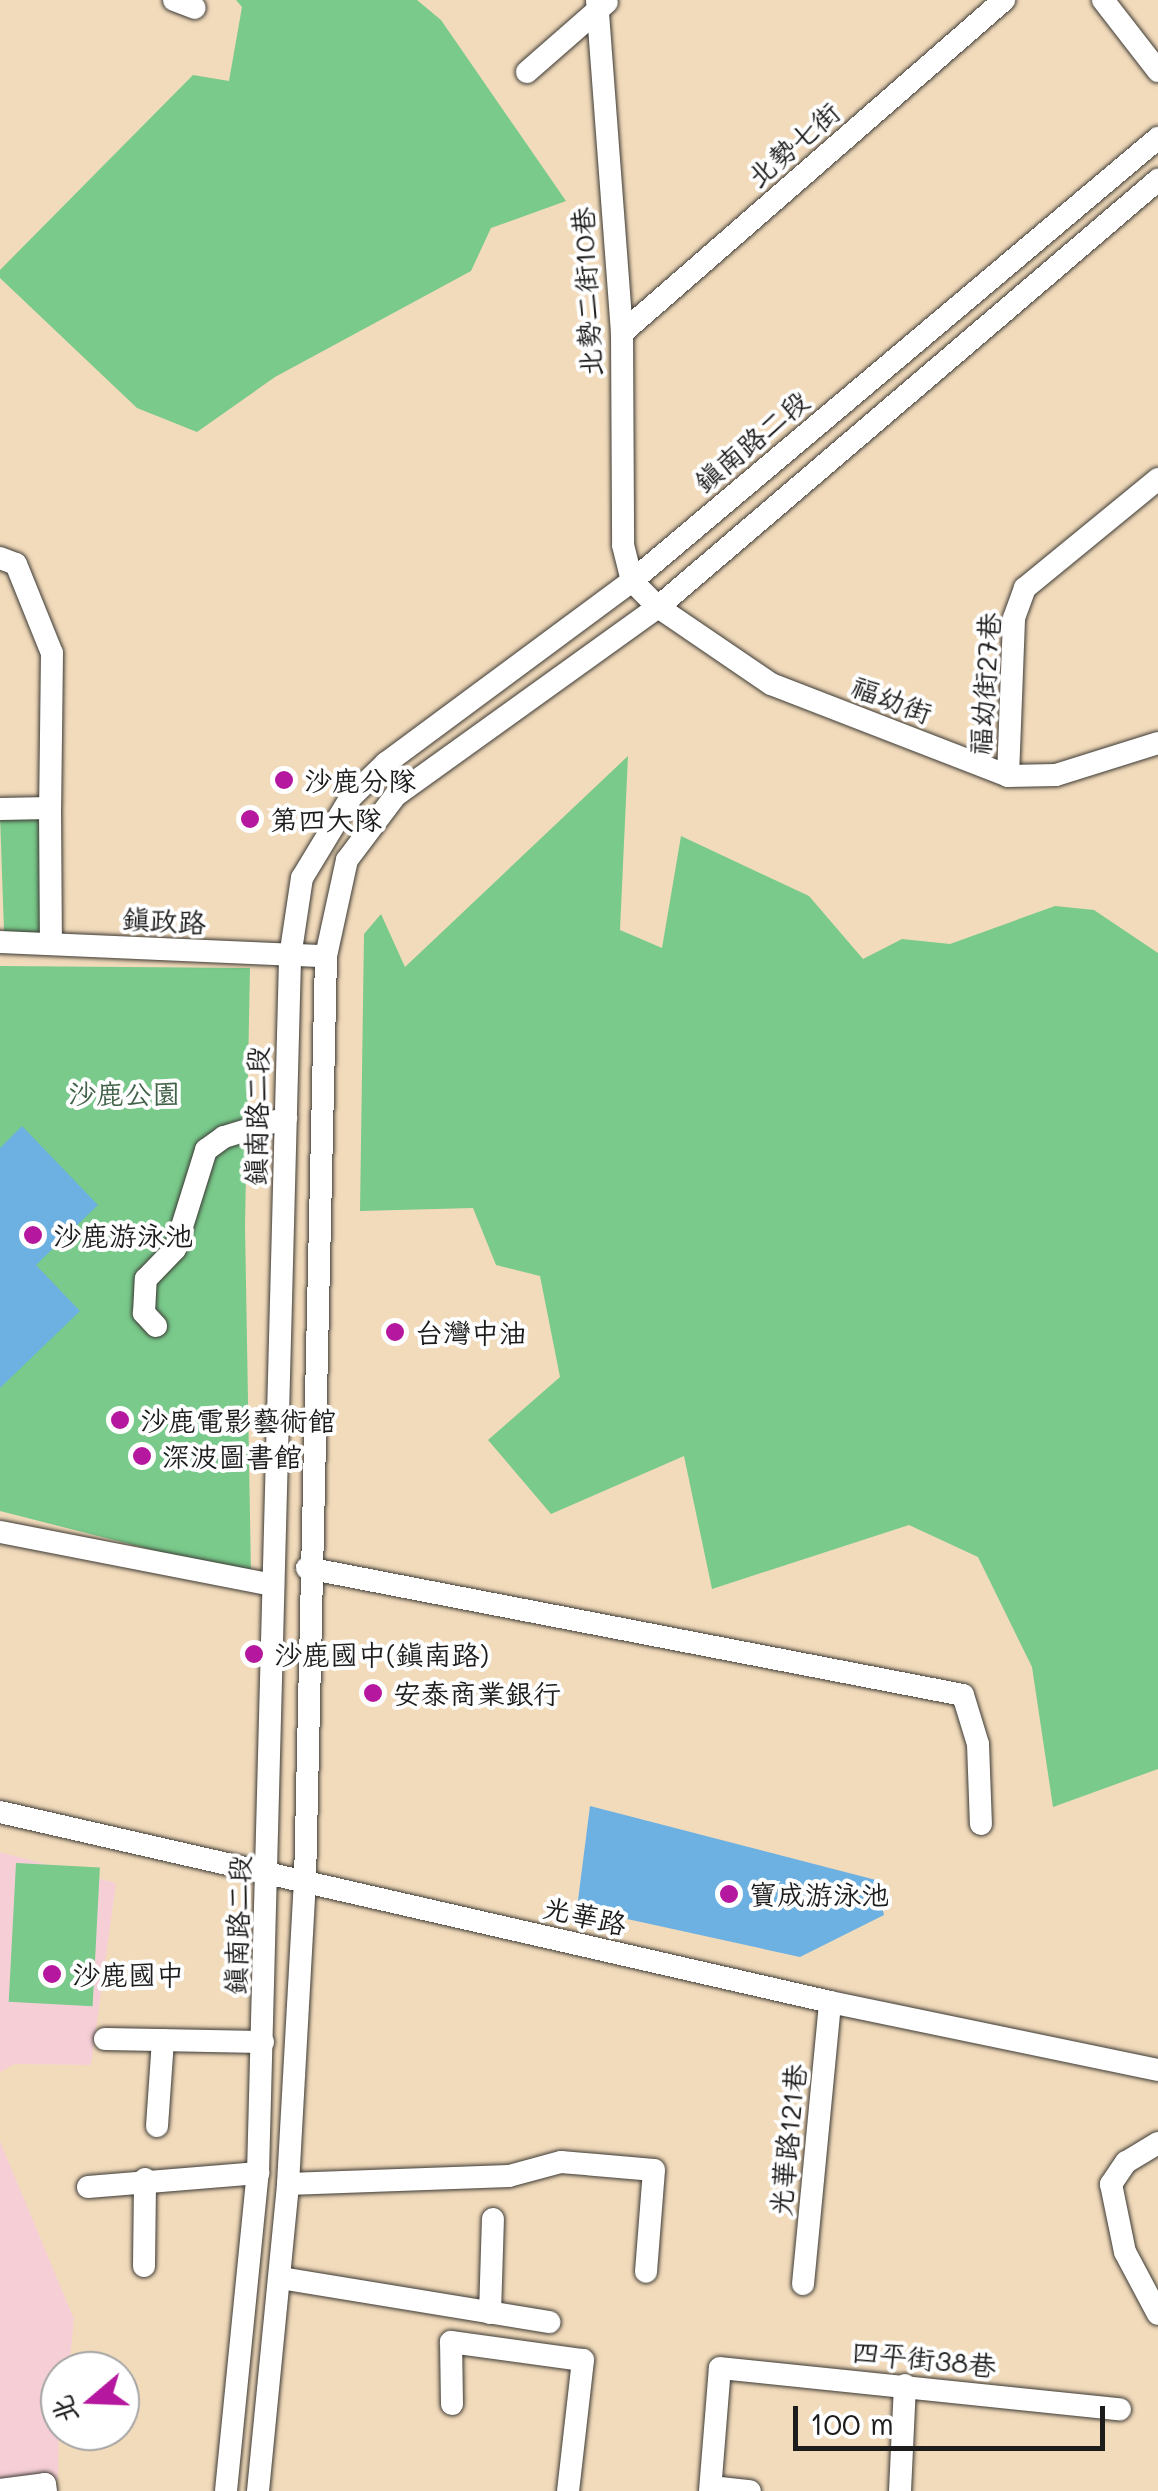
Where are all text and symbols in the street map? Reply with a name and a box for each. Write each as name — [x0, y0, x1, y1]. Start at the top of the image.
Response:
street label: 北勢七街 — [740, 95, 846, 193]
street label: 北勢二街10巷 — [565, 206, 607, 378]
street label: 鎮南路二段 — [687, 383, 815, 499]
street label: 福幼街27巷 — [962, 611, 1006, 757]
street label: 福幼街 — [847, 668, 937, 730]
place label: 沙鹿分隊 — [304, 763, 416, 797]
marker: 沙鹿分隊 — [273, 769, 295, 791]
place label: 第四大隊 — [270, 802, 382, 836]
marker: 第四大隊 — [239, 808, 261, 830]
street label: 鎮政路 — [121, 901, 207, 939]
street label: 鎮南路二段 — [238, 1046, 274, 1186]
park label: 沙鹿公園 — [68, 1076, 180, 1110]
place label: 沙鹿游泳池 — [53, 1218, 193, 1252]
marker: 沙鹿游泳池 — [22, 1224, 44, 1246]
place label: 台灣中油 — [415, 1315, 527, 1349]
marker: 台灣中油 — [384, 1321, 406, 1343]
place label: 沙鹿電影藝術館 — [140, 1403, 336, 1437]
marker: 沙鹿電影藝術館 — [109, 1409, 131, 1431]
place label: 深波圖書館 — [162, 1439, 302, 1473]
marker: 深波圖書館 — [131, 1445, 153, 1467]
place label: 沙鹿國中(鎮南路) — [274, 1637, 489, 1671]
marker: 沙鹿國中(鎮南路) — [243, 1643, 265, 1665]
place label: 安泰商業銀行 — [393, 1676, 561, 1710]
marker: 安泰商業銀行 — [362, 1682, 384, 1704]
street label: 鎮南路二段 — [218, 1854, 256, 1996]
place label: 寶成游泳池 — [749, 1877, 889, 1911]
marker: 寶成游泳池 — [718, 1883, 740, 1905]
street label: 光華路 — [540, 1889, 630, 1941]
place label: 沙鹿國中 — [72, 1957, 184, 1991]
marker: 沙鹿國中 — [41, 1963, 63, 1985]
street label: 光華路121巷 — [762, 2062, 812, 2218]
street label: 四平街38巷 — [850, 2334, 998, 2382]
north arrow — [40, 2351, 140, 2451]
scale bar — [798, 2386, 1110, 2448]
text: 北 — [42, 2391, 85, 2429]
text: 100 m — [810, 2403, 894, 2443]

